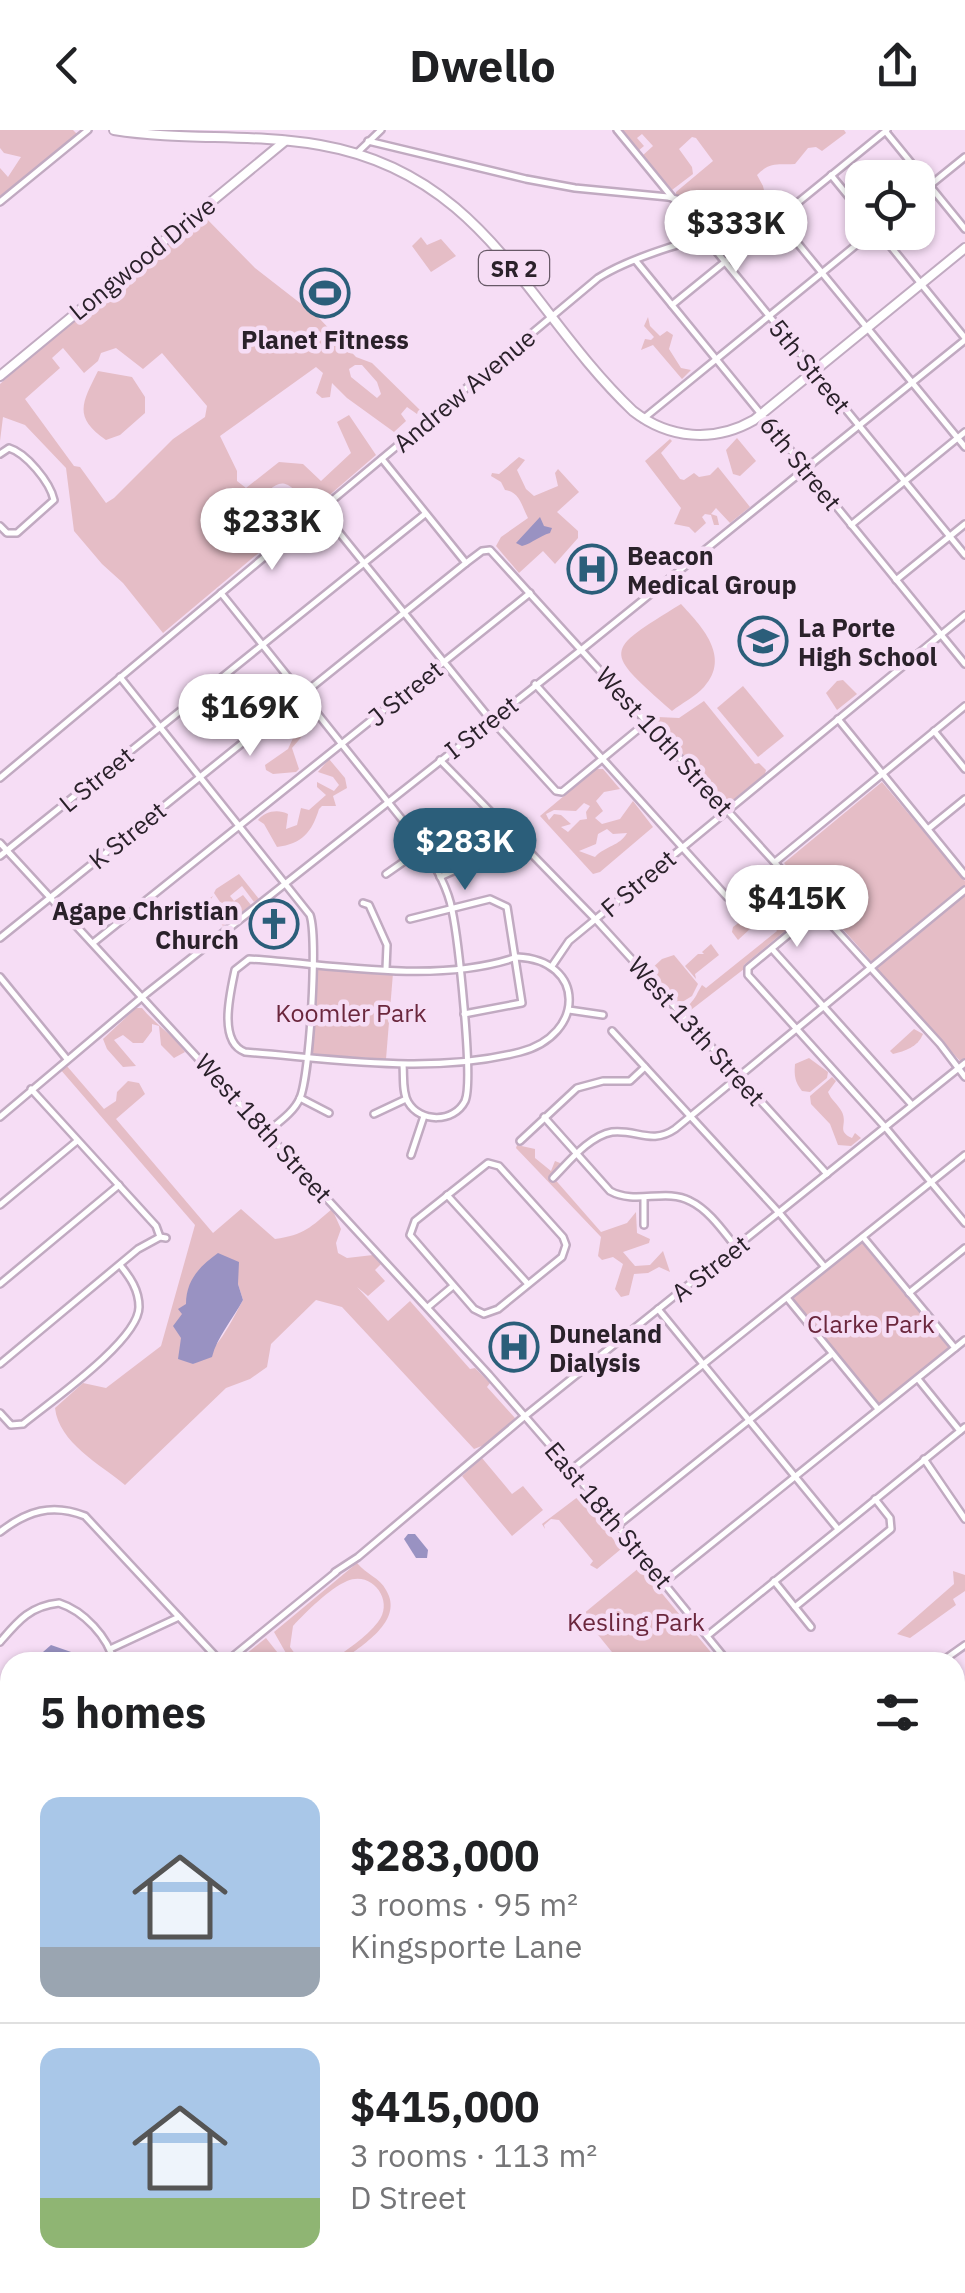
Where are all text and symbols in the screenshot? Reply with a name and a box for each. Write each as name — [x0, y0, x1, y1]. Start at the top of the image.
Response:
text: Dwello — [409, 36, 556, 94]
icon: back — [40, 38, 95, 93]
icon: share — [870, 38, 925, 93]
map controls — [845, 160, 935, 250]
button: locate — [845, 160, 935, 250]
street label: Longwood Drive — [62, 189, 222, 327]
pin: $333K — [666, 190, 806, 275]
text: $333K — [686, 201, 786, 243]
road number: SR 2 — [479, 251, 549, 285]
sports icon: Planet Fitness — [299, 267, 351, 319]
street label: 5th Street — [762, 312, 858, 420]
street label: Andrew Avenue — [386, 321, 542, 459]
place label: Planet Fitness — [241, 323, 409, 356]
street label: 6th Street — [753, 409, 849, 517]
pin: $233K — [202, 488, 342, 573]
text: $233K — [222, 499, 322, 541]
place label: Beacon Medical Group — [627, 539, 797, 601]
hospital icon: Beacon Medical Group — [566, 543, 618, 595]
place label: La Porte High School — [798, 611, 937, 673]
school or university icon: La Porte High School — [737, 615, 789, 667]
street label: J Street — [361, 653, 449, 733]
street label: West 10th Street — [589, 659, 741, 823]
pin: $169K — [180, 674, 320, 759]
text: $169K — [200, 685, 300, 727]
street label: I Street — [438, 688, 524, 766]
street label: L Street — [52, 739, 140, 819]
street label: K Street — [82, 794, 172, 876]
pin: $283K — [395, 808, 535, 893]
text: $283K — [415, 819, 515, 861]
street label: F Street — [594, 842, 682, 924]
pin: $415K — [727, 865, 867, 950]
text: $415K — [747, 876, 847, 918]
place label: Agape Christian Church — [52, 894, 239, 956]
church icon: Agape Christian Church — [248, 898, 300, 950]
street label: West 13th Street — [621, 949, 773, 1113]
park label: Koomler Park — [275, 996, 427, 1029]
street label: West 18th Street — [188, 1046, 340, 1210]
street label: A Street — [664, 1227, 756, 1309]
park label: Clarke Park — [807, 1307, 935, 1340]
place label: Duneland Dialysis — [549, 1317, 662, 1379]
hospital icon: Duneland Dialysis — [488, 1321, 540, 1373]
street label: East 18th Street — [538, 1435, 680, 1595]
park label: Kesling Park — [567, 1605, 705, 1638]
text: 5 homes — [40, 1685, 206, 1740]
icon: filters — [870, 1685, 925, 1740]
text: $283,000 — [350, 1828, 539, 1883]
icon: home — [120, 1837, 240, 1957]
text: 3 rooms · 95 m² — [350, 1883, 578, 1925]
text: Kingsporte Lane — [350, 1925, 582, 1967]
text: $415,000 — [350, 2079, 539, 2134]
icon: home — [120, 2088, 240, 2208]
text: 3 rooms · 113 m² — [350, 2134, 597, 2176]
text: D Street — [350, 2176, 467, 2218]

